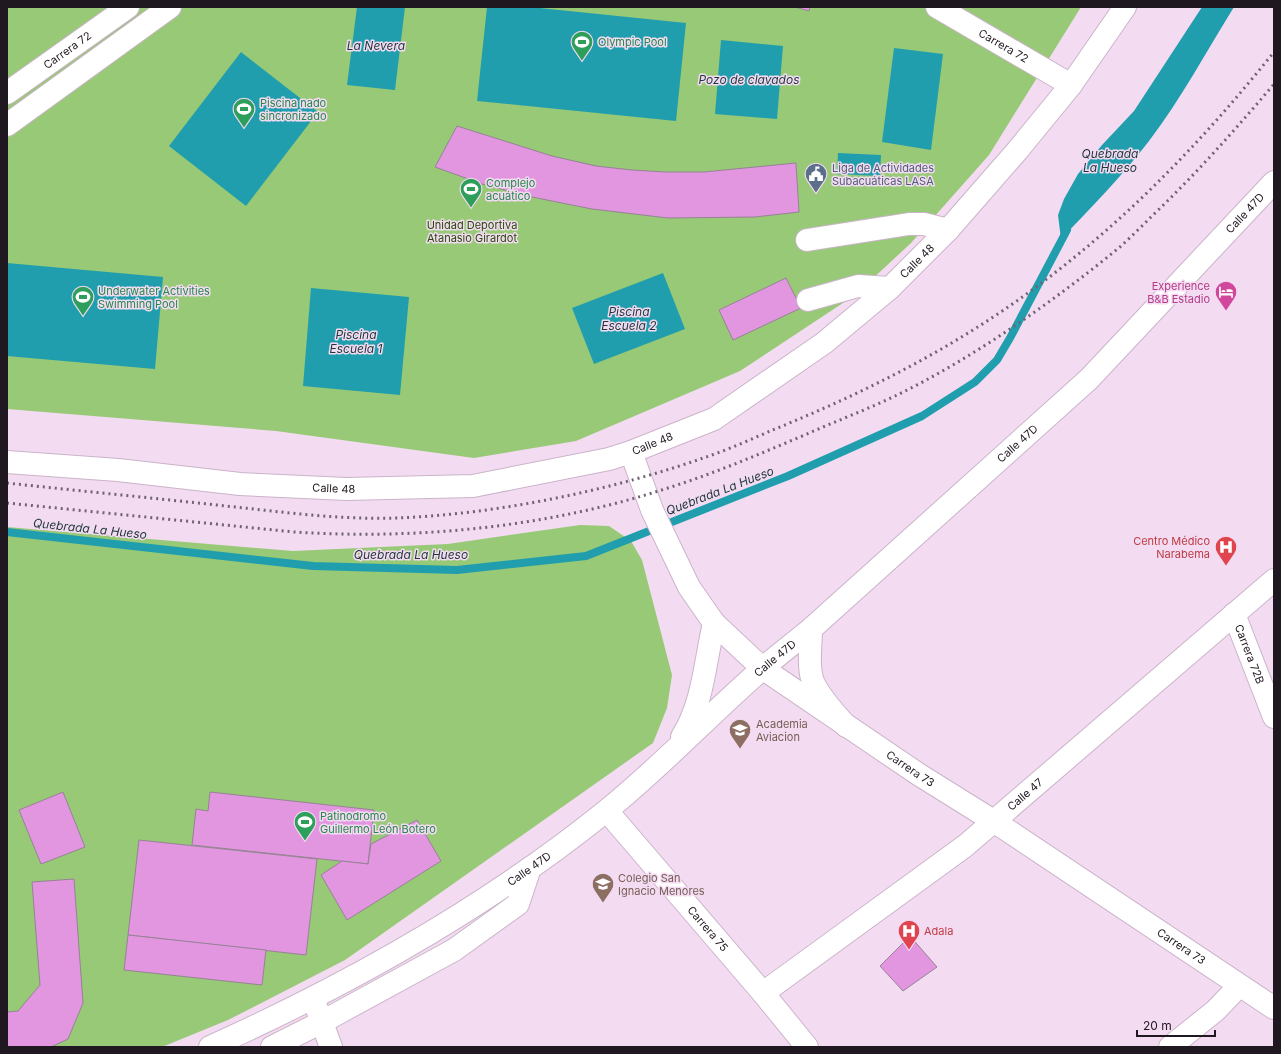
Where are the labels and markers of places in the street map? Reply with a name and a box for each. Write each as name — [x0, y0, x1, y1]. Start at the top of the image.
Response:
sports icon: Olympic Pool — [569, 29, 595, 62]
place label: Olympic Pool — [598, 35, 667, 49]
sports icon: Piscina nado sincronizado — [231, 96, 257, 129]
place label: Piscina nado sincronizado — [260, 96, 327, 123]
public building icon: Liga de Actividades Subacuáticas LASA — [803, 161, 829, 194]
place label: Liga de Actividades Subacuáticas LASA — [832, 161, 934, 188]
sports icon: Complejo acuático — [458, 176, 484, 209]
place label: Complejo acuático — [486, 176, 536, 203]
place label: Experience B&B Estadio — [1147, 279, 1210, 306]
hotel icon: Experience B&B Estadio — [1213, 279, 1239, 312]
sports icon: Underwater Activities Swimming Pool — [70, 284, 96, 317]
place label: Underwater Activities Swimming Pool — [98, 284, 210, 311]
place label: Centro Médico Narabema — [1133, 534, 1210, 561]
hospital icon: Centro Médico Narabema — [1213, 534, 1239, 567]
school or university icon: Academia Aviacion — [727, 717, 753, 750]
place label: Academia Aviacion — [756, 717, 808, 744]
sports icon: Patinodromo Guillermo León Botero — [292, 809, 318, 842]
place label: Patinodromo Guillermo León Botero — [320, 809, 436, 836]
school or university icon: Colegio San Ignacio Menores — [590, 871, 616, 904]
place label: Colegio San Ignacio Menores — [618, 871, 705, 898]
hospital icon: Adala — [896, 918, 922, 951]
place label: Adala — [924, 924, 953, 938]

